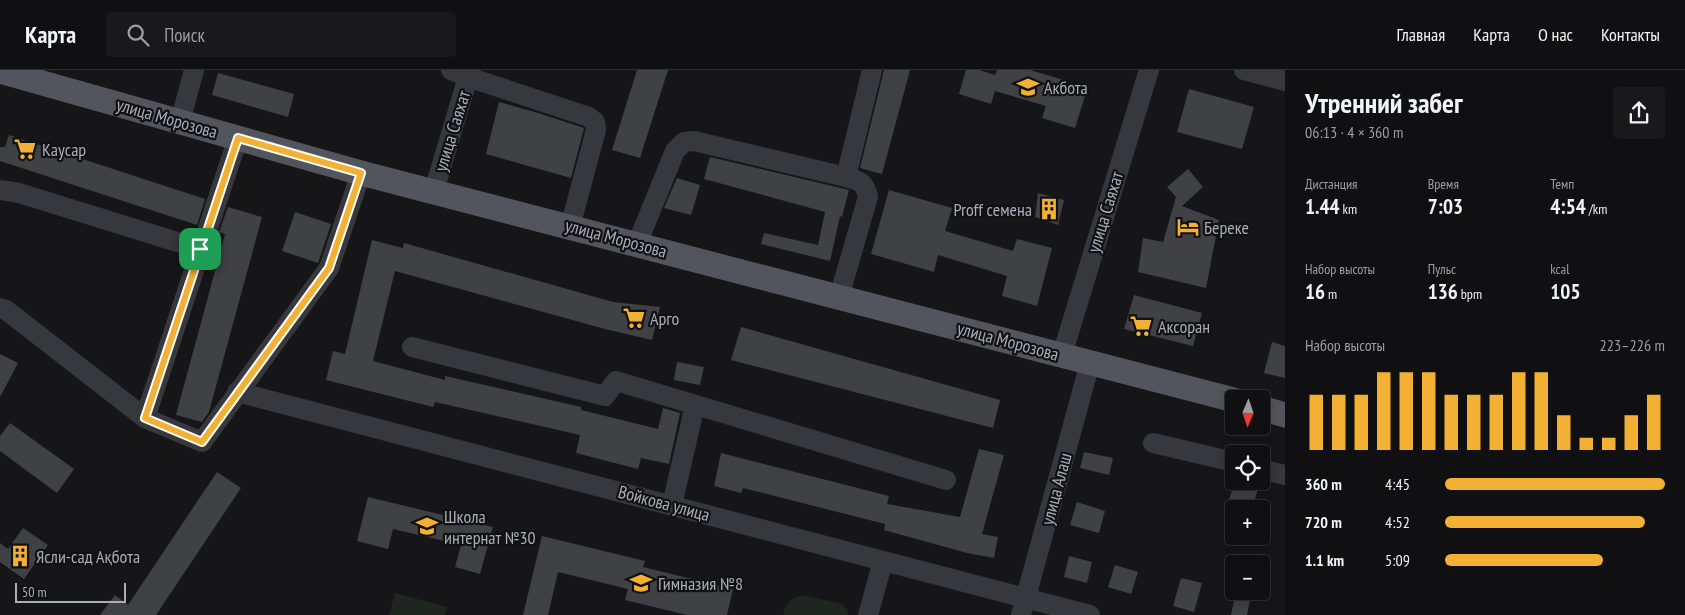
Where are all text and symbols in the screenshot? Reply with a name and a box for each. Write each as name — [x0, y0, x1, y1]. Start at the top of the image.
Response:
search box — [106, 12, 456, 57]
text: Карта — [25, 19, 76, 50]
icon: search — [124, 21, 152, 49]
text: Поиск — [164, 23, 205, 47]
text: Главная — [1397, 23, 1445, 46]
text: Карта — [1473, 23, 1510, 46]
text: О нас — [1538, 23, 1573, 46]
text: Контакты — [1601, 23, 1660, 46]
school or university icon: Акбота — [1015, 74, 1041, 100]
place label: Акбота — [1044, 76, 1088, 99]
text: Утренний забег — [1305, 84, 1463, 121]
street label: улица Саяхат — [429, 87, 475, 174]
button: share — [1613, 87, 1665, 139]
street label: улица Морозова — [114, 93, 220, 143]
text: 06:13 · 4 × 360 m — [1305, 122, 1403, 142]
supermarket icon: Каусар — [12, 136, 38, 162]
place label: Каусар — [42, 138, 86, 161]
street label: улица Саяхат — [1082, 168, 1128, 255]
text: Дистанция — [1305, 175, 1358, 193]
text: Время — [1428, 175, 1459, 193]
text: Темп — [1550, 175, 1574, 193]
text: 1.44 — [1305, 193, 1340, 220]
text: 7:03 — [1428, 193, 1463, 220]
text: 4:54 — [1550, 193, 1586, 220]
building icon: Proff семена — [1036, 196, 1062, 222]
place label: Proff семена — [953, 198, 1032, 221]
text: km — [1340, 200, 1357, 218]
text: /km — [1586, 200, 1607, 218]
street label: улица Морозова — [563, 213, 669, 263]
hotel icon: Береке — [1175, 214, 1201, 240]
place label: Береке — [1204, 216, 1249, 239]
pin — [179, 228, 221, 270]
icon: arrive — [186, 235, 214, 263]
text: Набор высоты — [1305, 260, 1375, 278]
text: Пульс — [1428, 260, 1456, 278]
text: kcal — [1550, 260, 1569, 278]
text: 16 — [1305, 278, 1325, 305]
text: 136 — [1428, 278, 1458, 305]
text: 105 — [1550, 278, 1580, 305]
text: m — [1325, 285, 1337, 303]
text: bpm — [1458, 285, 1482, 303]
supermarket icon: Арго — [621, 305, 647, 331]
place label: Арго — [650, 307, 679, 330]
supermarket icon: Аксоран — [1128, 313, 1154, 339]
place label: Аксоран — [1158, 315, 1210, 338]
street label: улица Морозова — [955, 316, 1061, 366]
text: Набор высоты — [1305, 335, 1385, 355]
text: 223–226 m — [1600, 335, 1665, 355]
north arrow — [1225, 390, 1270, 435]
map controls — [1225, 390, 1270, 600]
button: locate — [1225, 445, 1270, 490]
street label: улица Алаш — [1035, 450, 1077, 528]
text: 360 m — [1305, 474, 1342, 494]
text: 4:45 — [1385, 474, 1410, 494]
street label: Войкова улица — [616, 480, 712, 526]
button: + — [1225, 500, 1270, 545]
place label: Школа интернат №30 — [444, 505, 536, 549]
text: 720 m — [1305, 512, 1342, 532]
text: 4:52 — [1385, 512, 1410, 532]
school or university icon: Школа интернат №30 — [414, 513, 440, 539]
building icon: Ясли-сад Ақбота — [7, 543, 33, 569]
place label: Ясли-сад Ақбота — [36, 545, 140, 568]
text: 1.1 km — [1305, 550, 1344, 570]
text: 5:09 — [1385, 550, 1410, 570]
button: − — [1225, 555, 1270, 600]
school or university icon: Гимназия №8 — [628, 570, 654, 596]
place label: Гимназия №8 — [658, 572, 743, 595]
scale bar — [15, 580, 126, 603]
text: 50 m — [22, 583, 47, 601]

